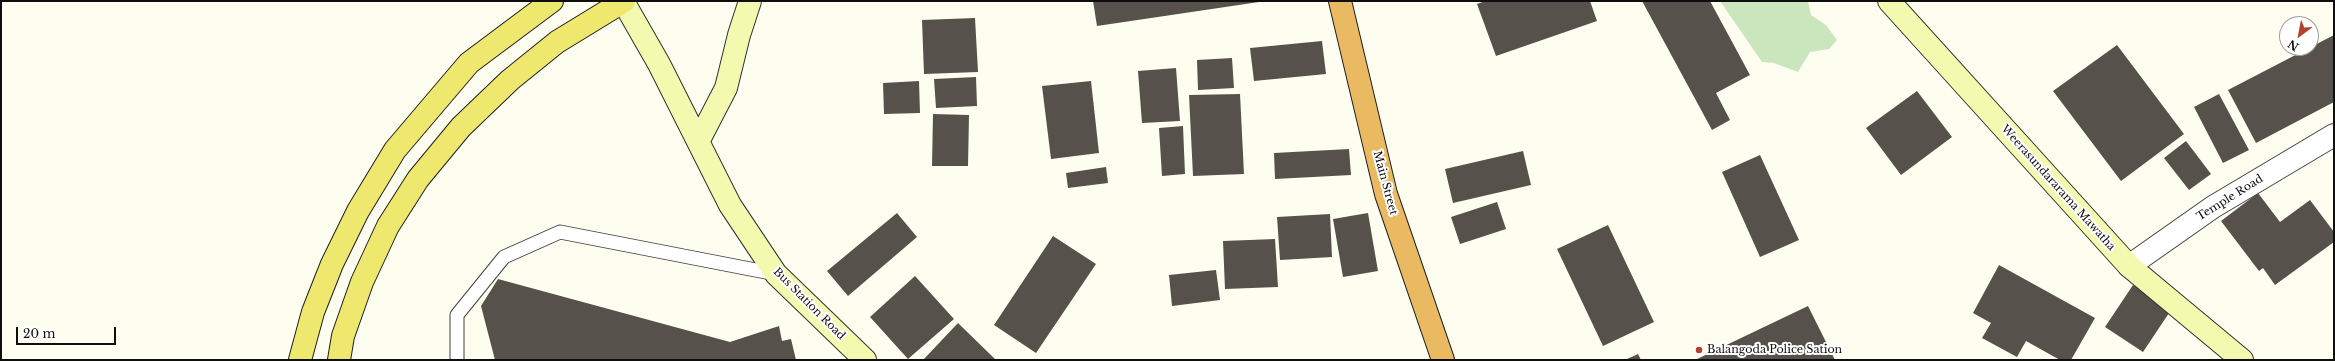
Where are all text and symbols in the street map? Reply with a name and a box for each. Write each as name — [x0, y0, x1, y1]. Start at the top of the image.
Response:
north arrow — [2279, 16, 2319, 56]
text: N — [2285, 37, 2301, 54]
street label: Weerasundararama Mawatha — [1998, 123, 2118, 253]
street label: Main Street — [1370, 150, 1400, 216]
street label: Temple Road — [2194, 172, 2266, 224]
street label: Bus Station Road — [770, 265, 848, 343]
scale bar — [18, 319, 118, 345]
text: 20 m — [23, 326, 55, 341]
place label: Balangoda Police Sation — [1707, 343, 1842, 357]
marker: Balangoda Police Sation — [1694, 345, 1704, 355]

